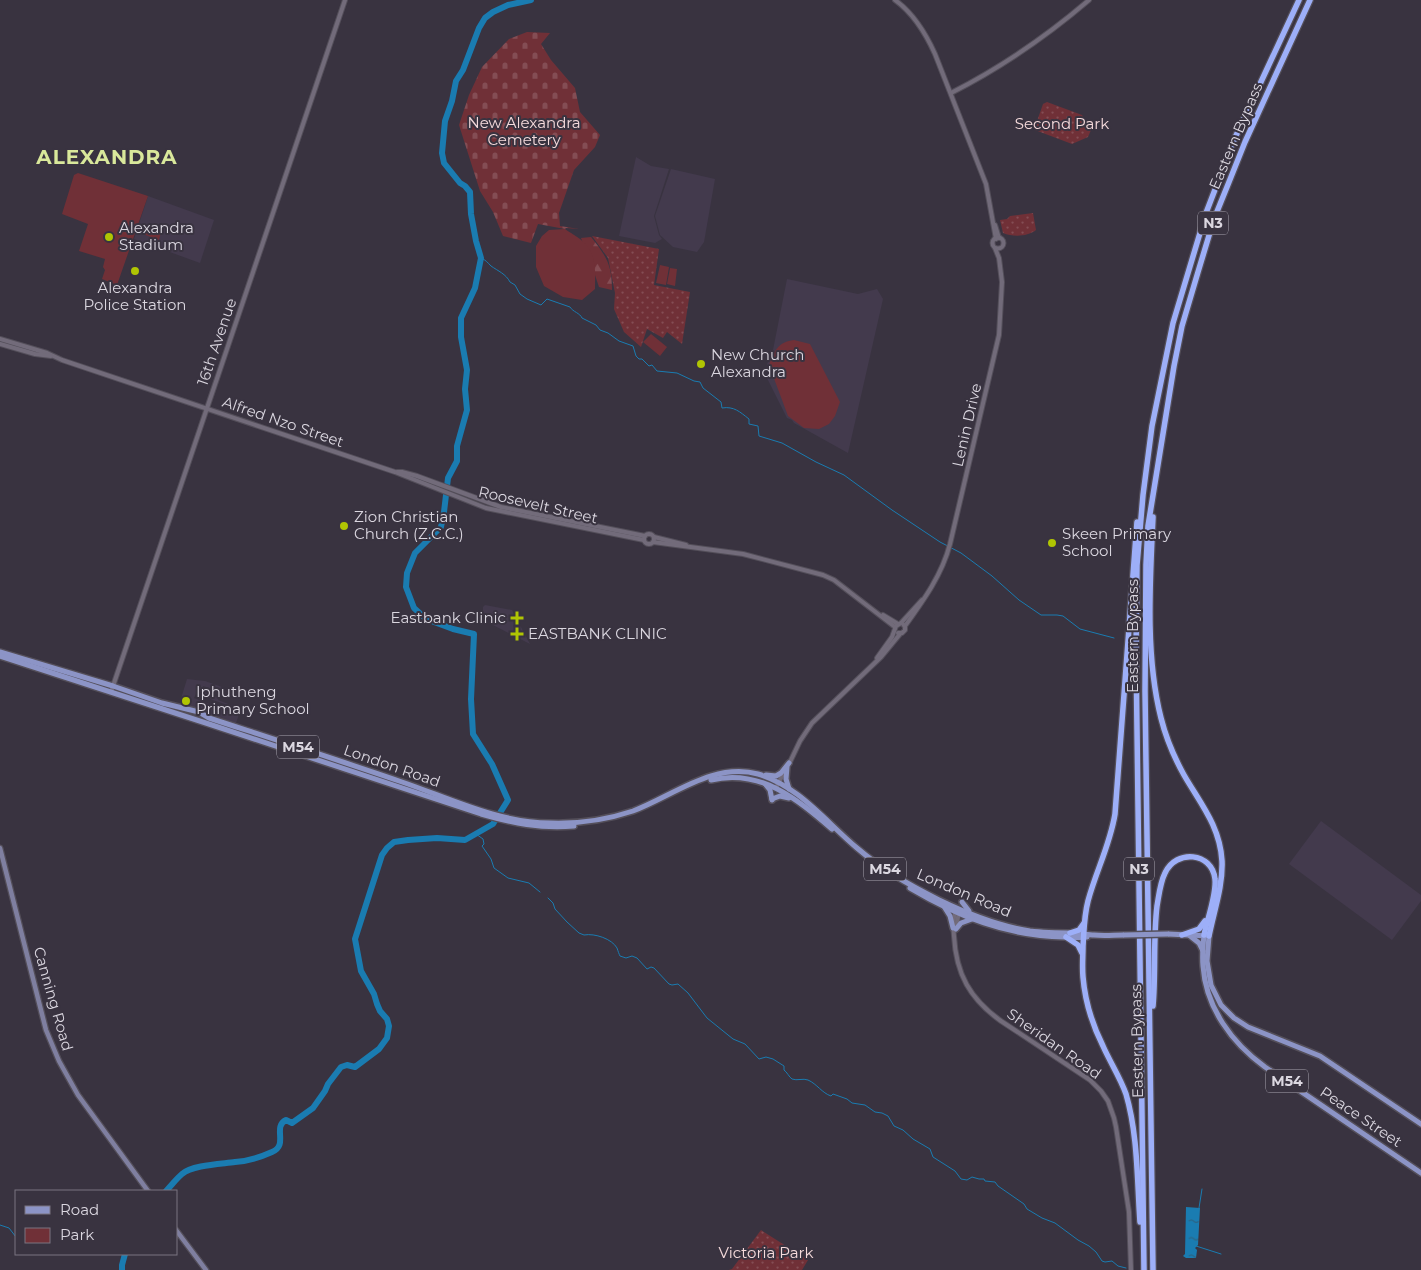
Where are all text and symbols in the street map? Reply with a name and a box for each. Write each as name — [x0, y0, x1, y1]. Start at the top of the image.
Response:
street label: Eastern Bypass — [1205, 80, 1267, 192]
park label: New Alexandra Cemetery — [467, 113, 581, 149]
park label: Second Park — [1015, 114, 1109, 133]
district label: ALEXANDRA — [35, 145, 178, 169]
road number: N3 — [1198, 212, 1228, 234]
place label: Alexandra Stadium — [119, 218, 194, 254]
marker: Alexandra Stadium — [103, 231, 115, 243]
marker: Alexandra Police Station — [129, 265, 141, 277]
place label: Alexandra Police Station — [84, 278, 186, 314]
street label: 16th Avenue — [193, 296, 240, 388]
place label: New Church Alexandra — [711, 345, 804, 381]
marker: New Church Alexandra — [695, 358, 707, 370]
street label: Lenin Drive — [948, 381, 985, 469]
street label: Alfred Nzo Street — [220, 392, 346, 451]
street label: Roosevelt Street — [476, 482, 600, 528]
place label: Zion Christian Church (Z.C.C.) — [354, 507, 464, 543]
marker: Zion Christian Church (Z.C.C.) — [338, 520, 350, 532]
place label: Skeen Primary School — [1062, 524, 1172, 560]
marker: Skeen Primary School — [1046, 537, 1058, 549]
street label: Eastern Bypass — [1123, 579, 1142, 693]
place label: Eastbank Clinic — [390, 608, 506, 627]
marker: Eastbank Clinic — [510, 611, 524, 625]
place label: EASTBANK CLINIC — [528, 624, 667, 643]
marker: EASTBANK CLINIC — [510, 627, 524, 641]
place label: Iphutheng Primary School — [196, 682, 310, 718]
marker: Iphutheng Primary School — [180, 695, 192, 707]
road number: M54 — [277, 736, 319, 759]
street label: London Road — [341, 740, 443, 791]
road number: M54 — [864, 858, 906, 881]
road number: N3 — [1124, 858, 1154, 881]
street label: London Road — [914, 864, 1014, 921]
street label: Canning Road — [30, 945, 77, 1053]
street label: Eastern Bypass — [1126, 984, 1147, 1098]
street label: Sheridan Road — [1004, 1004, 1105, 1083]
road number: M54 — [1266, 1070, 1308, 1092]
street label: Peace Street — [1317, 1082, 1406, 1151]
legend — [15, 1190, 178, 1255]
text: Road — [60, 1200, 99, 1219]
text: Park — [60, 1225, 94, 1244]
park label: Victoria Park — [719, 1243, 814, 1262]

